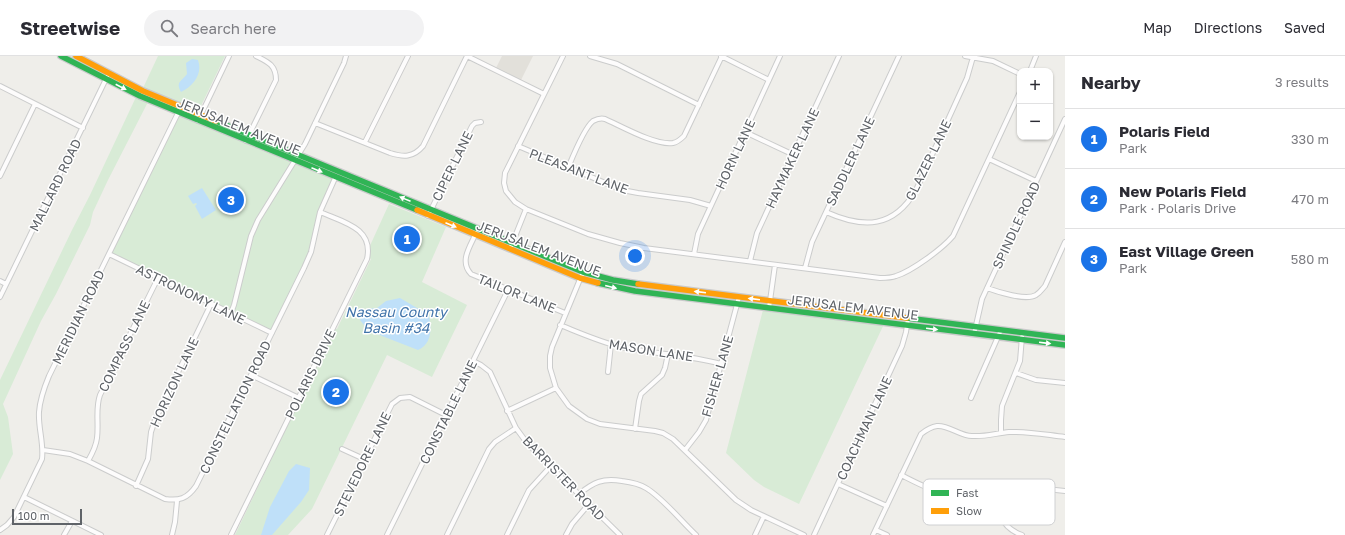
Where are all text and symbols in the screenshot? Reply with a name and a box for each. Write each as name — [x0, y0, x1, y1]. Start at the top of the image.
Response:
search box — [144, 10, 424, 46]
text: Streetwise — [20, 16, 120, 39]
icon: search — [158, 17, 180, 39]
text: Search here — [190, 19, 276, 37]
text: Map — [1143, 19, 1172, 36]
text: Directions — [1194, 19, 1262, 36]
text: Saved — [1284, 19, 1325, 36]
map controls — [1017, 68, 1053, 140]
button: + — [1017, 68, 1053, 104]
text: Nearby — [1081, 72, 1141, 93]
text: 3 results — [1275, 74, 1329, 90]
one-way arrow — [115, 84, 126, 90]
street label: JERUSALEM AVENUE — [175, 94, 303, 158]
button: − — [1017, 104, 1053, 140]
street label: HAYMAKER LANE — [762, 105, 822, 211]
street label: SADDLER LANE — [822, 114, 878, 208]
street label: HORN LANE — [712, 116, 758, 192]
street label: GLAZER LANE — [902, 117, 954, 203]
text: Polaris Field — [1119, 122, 1210, 140]
street label: CIPER LANE — [428, 128, 476, 204]
text: 1 — [1091, 131, 1097, 147]
text: 330 m — [1291, 131, 1329, 147]
street label: MALLARD ROAD — [26, 136, 84, 234]
text: Park — [1119, 140, 1147, 156]
street label: PLEASANT LANE — [527, 145, 631, 197]
one-way arrow — [312, 168, 324, 174]
street label: SPINDLE ROAD — [989, 179, 1043, 271]
text: New Polaris Field — [1119, 182, 1246, 200]
pin: 3 — [218, 185, 244, 215]
text: 2 — [1090, 191, 1098, 207]
text: 470 m — [1291, 191, 1329, 207]
one-way arrow — [399, 196, 410, 202]
text: Park · Polaris Drive — [1119, 200, 1236, 216]
street label: JERUSALEM AVENUE — [475, 217, 603, 279]
one-way arrow — [445, 222, 456, 228]
pin: 1 — [394, 224, 420, 254]
text: East Village Green — [1119, 242, 1254, 260]
your location — [625, 246, 645, 266]
text: 3 — [1090, 251, 1098, 267]
text: 580 m — [1291, 251, 1329, 267]
text: Park — [1119, 260, 1147, 276]
street label: ASTRONOMY LANE — [134, 261, 248, 327]
street label: MERIDIAN ROAD — [48, 267, 108, 367]
street label: TAILOR LANE — [476, 270, 558, 316]
one-way arrow — [605, 284, 617, 290]
one-way arrow — [694, 289, 707, 295]
street label: JERUSALEM AVENUE — [787, 291, 919, 323]
one-way arrow — [748, 296, 760, 302]
street label: COMPASS LANE — [95, 298, 153, 394]
water label: Nassau County Basin #34 — [345, 303, 449, 336]
street label: POLARIS DRIVE — [281, 326, 339, 421]
one-way arrow — [926, 326, 938, 332]
street label: FISHER LANE — [698, 333, 736, 419]
street label: HORIZON LANE — [146, 335, 202, 429]
street label: MASON LANE — [608, 335, 694, 365]
street label: CONSTELLATION ROAD — [196, 338, 274, 476]
one-way arrow — [1039, 340, 1051, 346]
street label: CONSTABLE LANE — [416, 357, 480, 467]
street label: COACHMAN LANE — [833, 373, 895, 482]
pin: 2 — [323, 377, 349, 407]
street label: STEVEDORE LANE — [330, 409, 394, 519]
street label: BARRISTER ROAD — [520, 432, 608, 524]
legend — [923, 479, 1055, 525]
text: Fast — [956, 486, 979, 499]
text: Slow — [956, 504, 982, 517]
scale bar — [12, 507, 82, 526]
text: 100 m — [18, 509, 49, 522]

